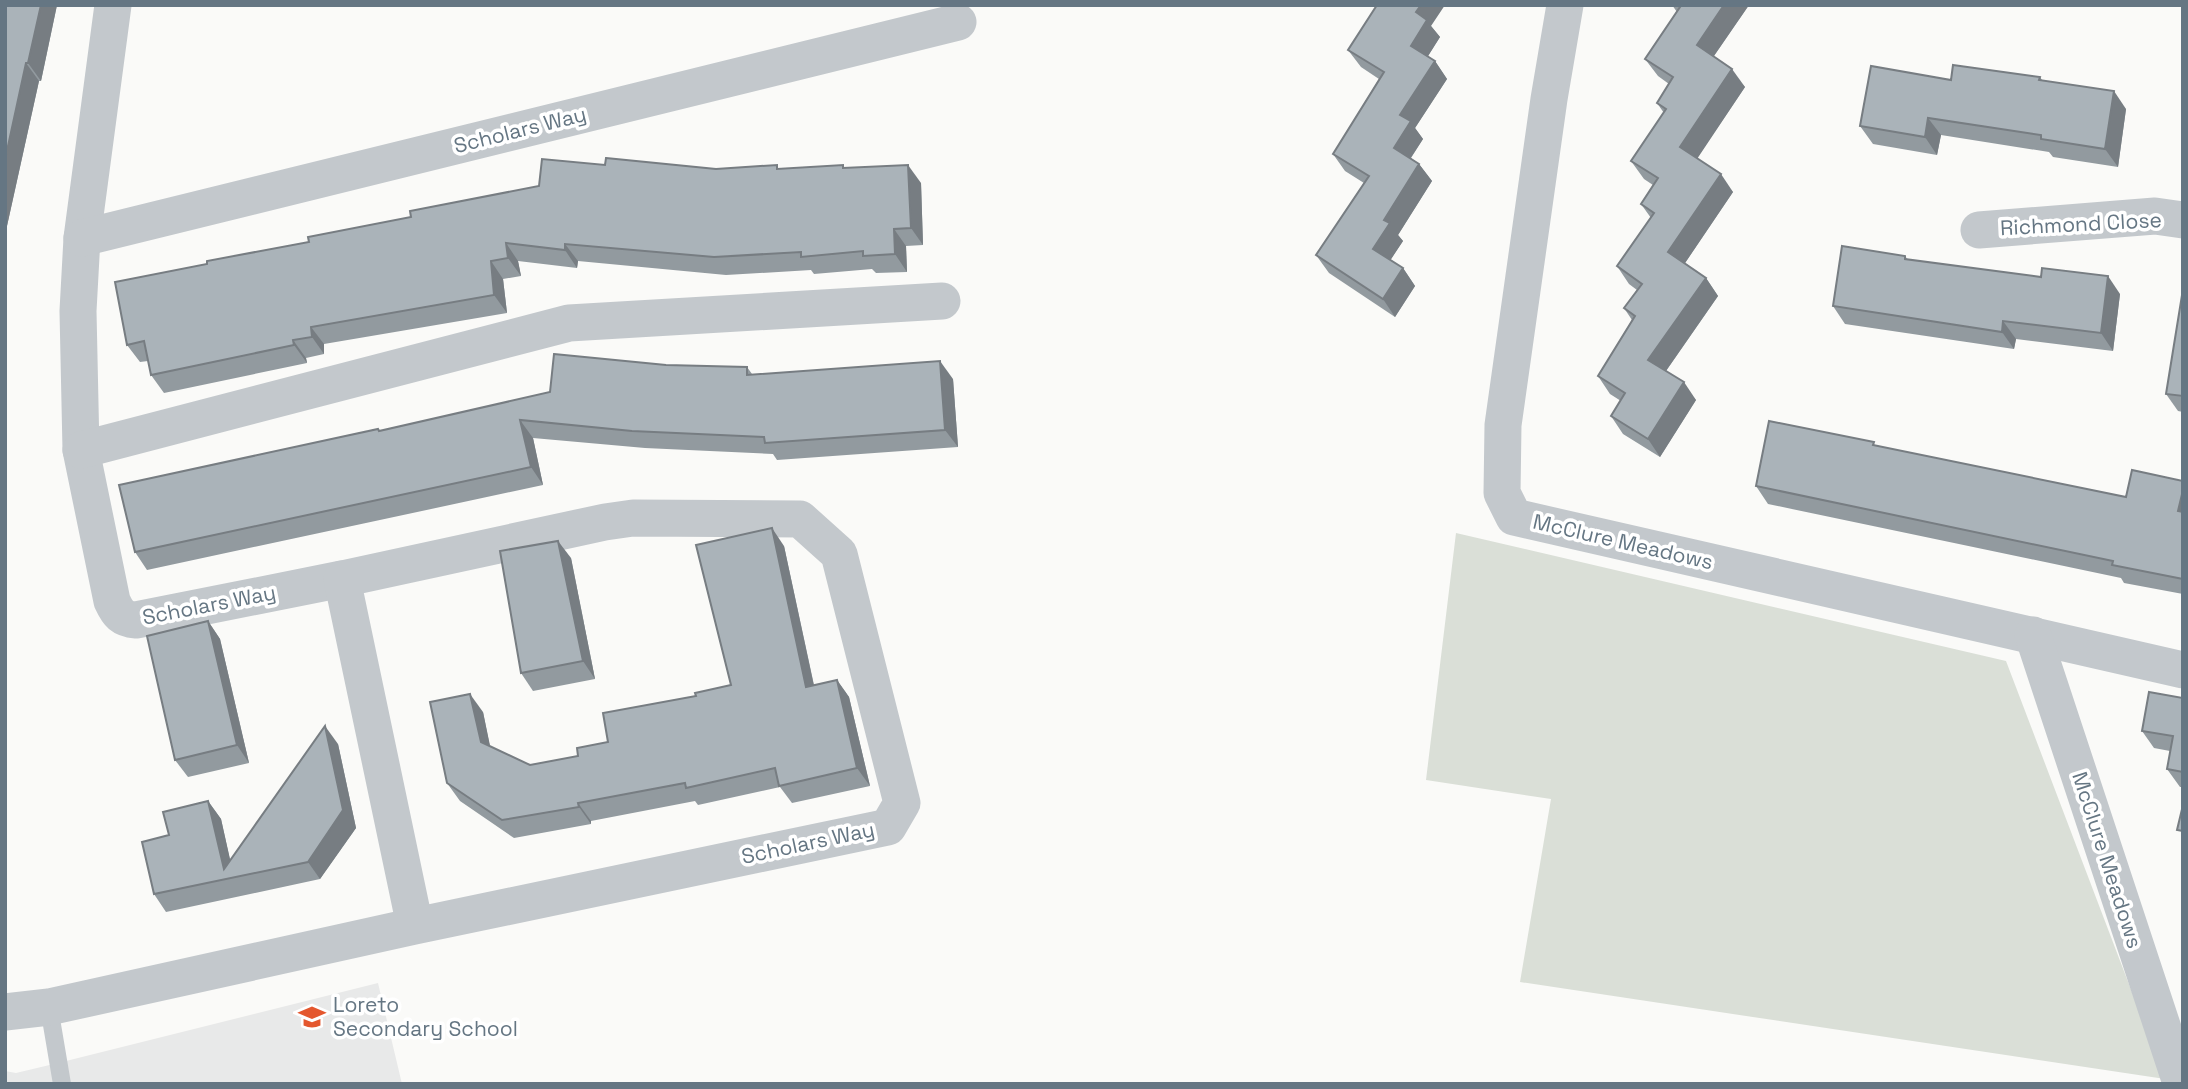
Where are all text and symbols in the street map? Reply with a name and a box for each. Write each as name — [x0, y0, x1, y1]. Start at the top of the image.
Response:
street label: Scholars Way — [451, 100, 589, 159]
street label: Richmond Close — [1999, 206, 2162, 241]
street label: McClure Meadows — [1530, 508, 1716, 575]
street label: Scholars Way — [140, 578, 278, 631]
street label: McClure Meadows — [2066, 768, 2149, 952]
street label: Scholars Way — [739, 815, 877, 870]
place label: Loreto Secondary School — [333, 991, 518, 1042]
school or university icon: Loreto Secondary School — [297, 1002, 327, 1032]

